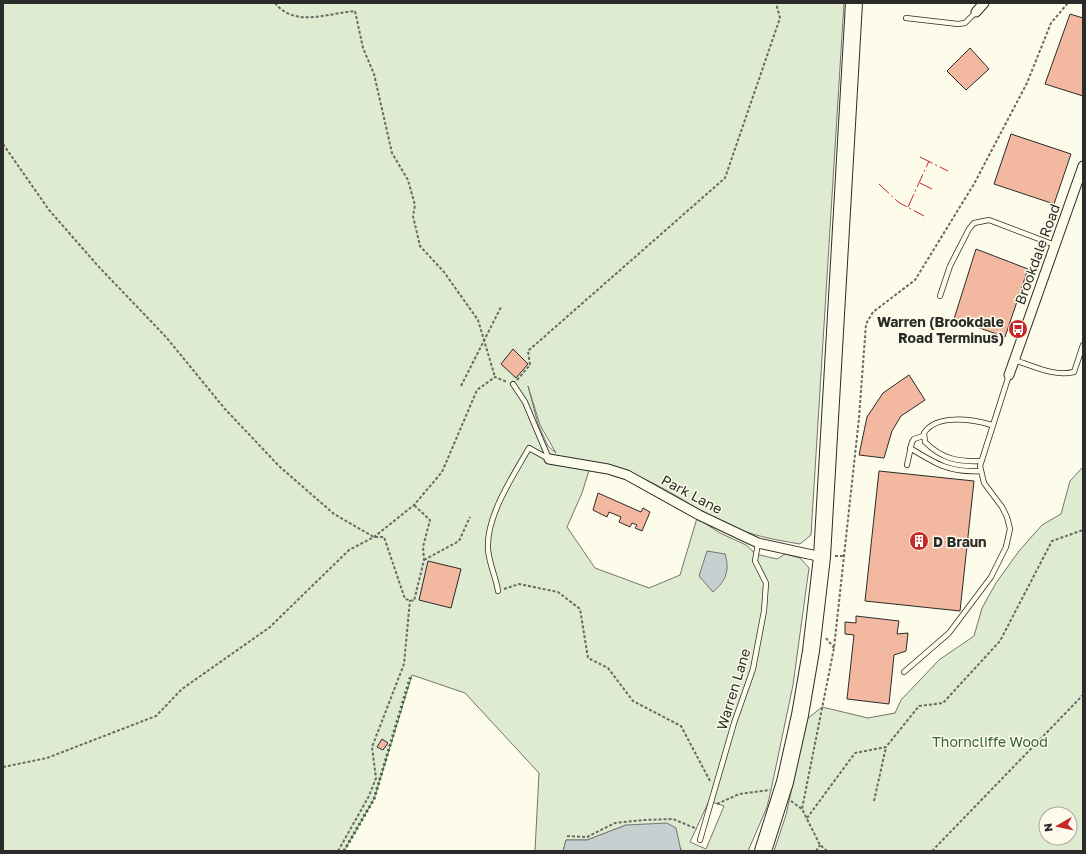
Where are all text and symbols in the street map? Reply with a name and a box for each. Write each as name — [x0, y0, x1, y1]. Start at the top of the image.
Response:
street label: Brookdale Road — [1011, 201, 1063, 307]
place label: Warren (Brookdale Road Terminus) — [877, 313, 1004, 346]
bus stop icon: Warren (Brookdale Road Terminus) — [1007, 318, 1029, 340]
street label: Park Lane — [659, 471, 725, 517]
building icon: D Braun — [908, 530, 930, 552]
place label: D Braun — [933, 533, 987, 550]
street label: Warren Lane — [713, 646, 753, 732]
park label: Thorncliffe Wood — [932, 733, 1048, 750]
north arrow — [1038, 806, 1078, 846]
text: N — [1041, 822, 1055, 833]

